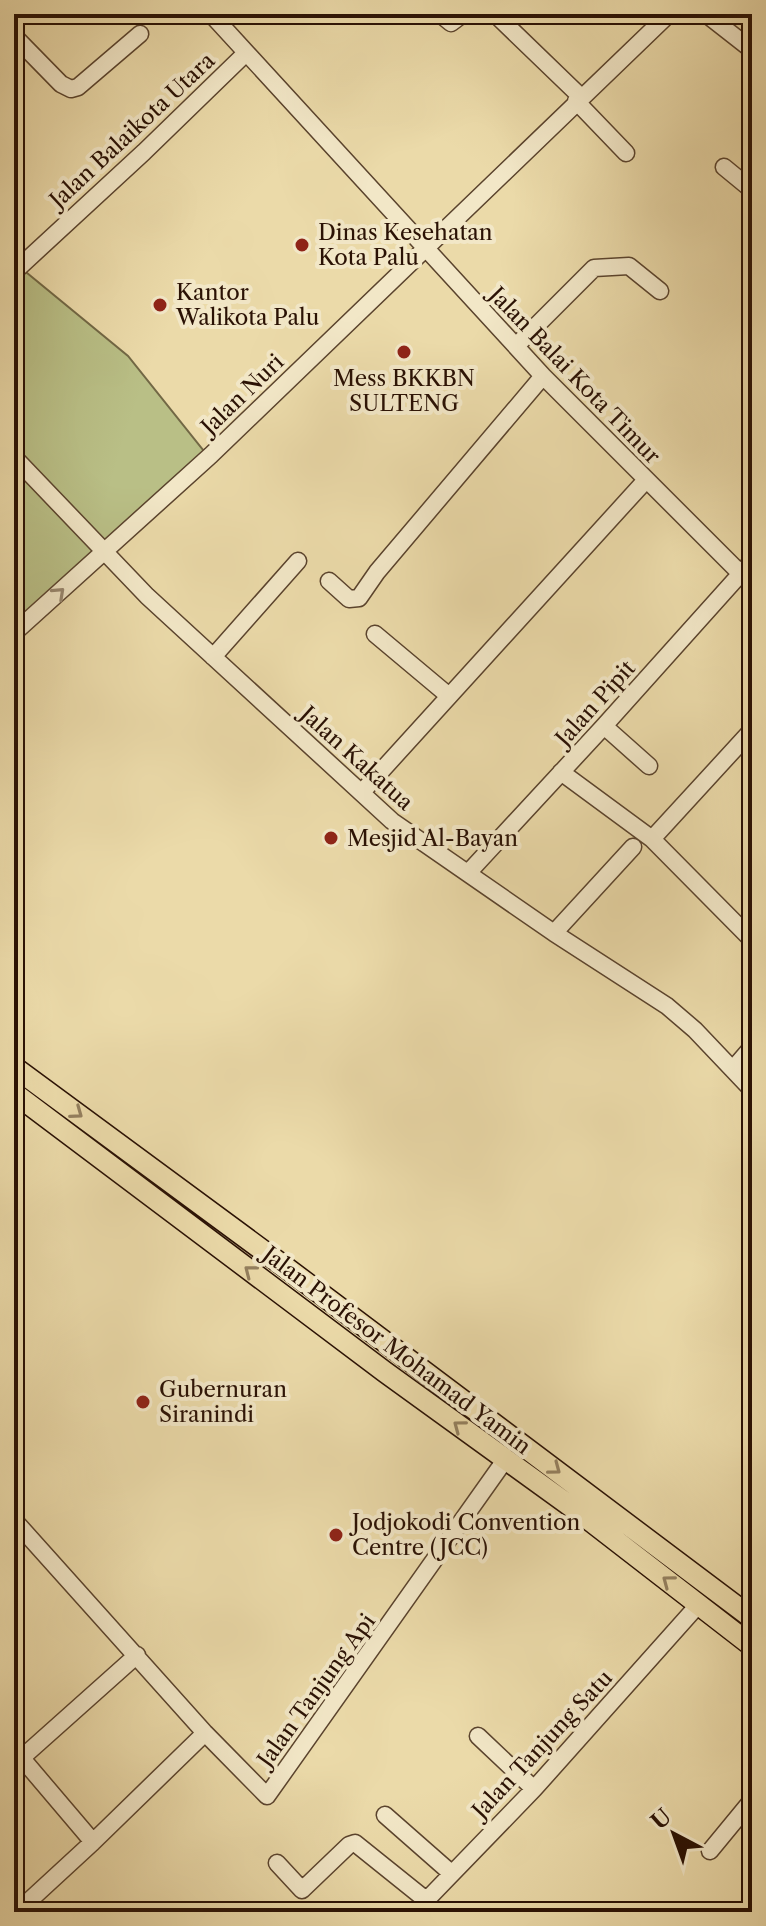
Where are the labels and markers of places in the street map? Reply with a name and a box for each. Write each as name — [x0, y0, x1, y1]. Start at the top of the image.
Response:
place label: Dinas Kesehatan Kota Palu — [318, 219, 493, 271]
marker: Dinas Kesehatan Kota Palu — [293, 236, 311, 254]
place label: Kantor Walikota Palu — [175, 279, 319, 331]
marker: Kantor Walikota Palu — [151, 296, 169, 314]
marker: Mess BKKBN SULTENG — [395, 343, 413, 361]
place label: Mess BKKBN SULTENG — [333, 365, 475, 417]
place label: Mesjid Al-Bayan — [347, 825, 518, 852]
marker: Mesjid Al-Bayan — [322, 829, 340, 847]
place label: Gubernuran Siranindi — [159, 1376, 287, 1428]
marker: Gubernuran Siranindi — [134, 1393, 152, 1411]
place label: Jodjokodi Convention Centre (JCC) — [349, 1509, 580, 1561]
marker: Jodjokodi Convention Centre (JCC) — [327, 1526, 345, 1544]

